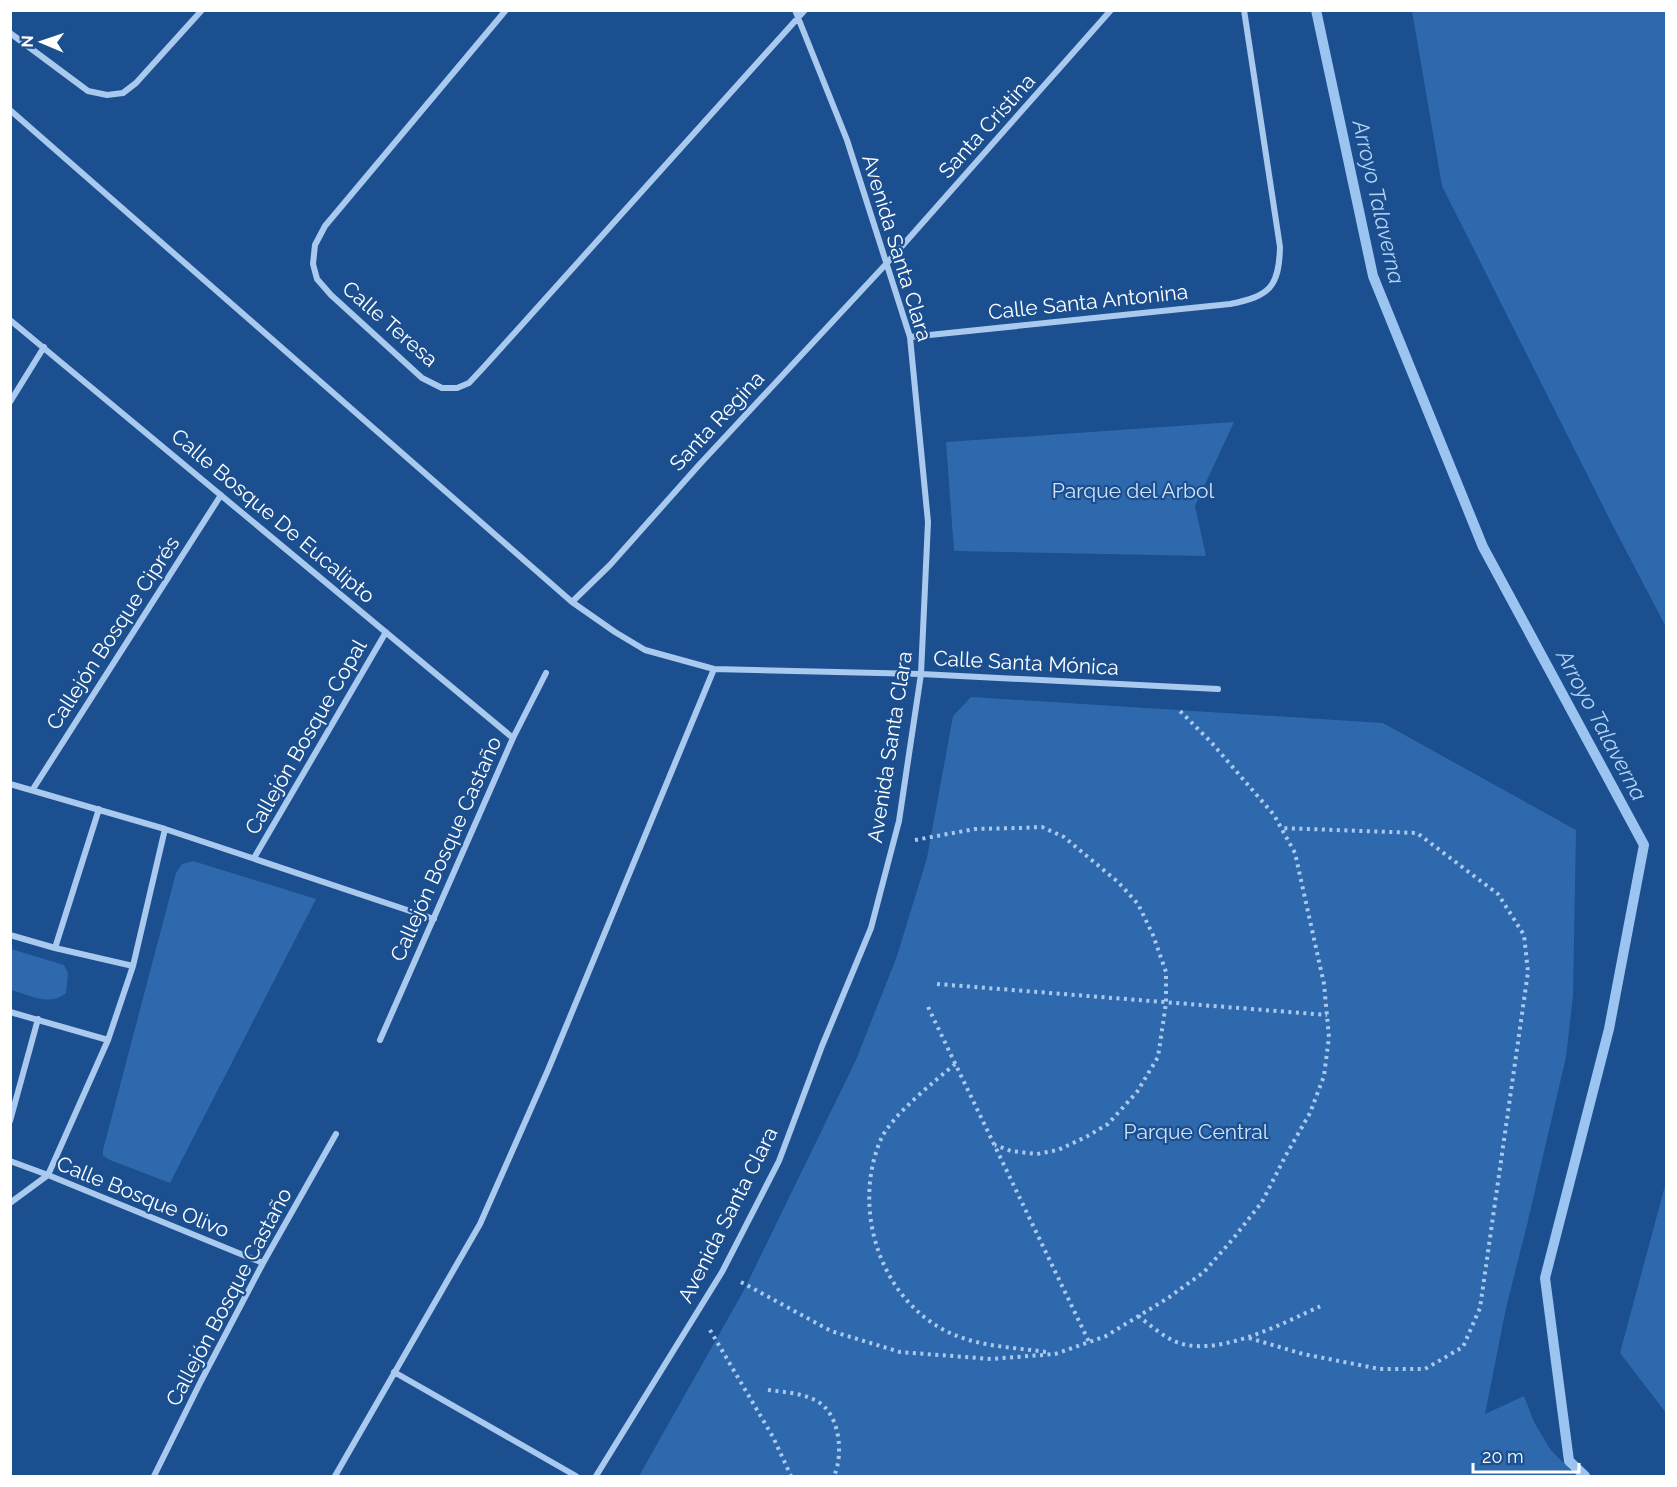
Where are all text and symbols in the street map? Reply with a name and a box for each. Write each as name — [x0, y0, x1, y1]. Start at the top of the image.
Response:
north arrow — [12, 12, 72, 72]
text: N — [18, 35, 37, 48]
street label: Santa Cristina — [933, 68, 1040, 183]
water label: Arroyo Talaverna — [1347, 117, 1410, 286]
street label: Avenida Santa Clara — [857, 152, 938, 344]
street label: Calle Teresa — [338, 275, 443, 372]
street label: Calle Santa Antonina — [987, 279, 1189, 324]
street label: Santa Regina — [664, 366, 769, 476]
street label: Calle Bosque De Eucalipto — [167, 423, 380, 608]
park label: Parque del Arbol — [1052, 478, 1215, 503]
street label: Callejón Bosque Ciprés — [41, 531, 185, 734]
street label: Callejón Bosque Copal — [239, 634, 372, 839]
water label: Arroyo Talaverna — [1551, 644, 1653, 805]
street label: Calle Santa Mónica — [933, 645, 1119, 680]
street label: Avenida Santa Clara — [862, 649, 917, 845]
street label: Callejón Bosque Castaño — [385, 733, 506, 965]
park label: Parque Central — [1124, 1119, 1269, 1144]
street label: Avenida Santa Clara — [672, 1123, 783, 1307]
street label: Calle Bosque Olivo — [53, 1150, 233, 1243]
street label: Callejón Bosque Castaño — [160, 1183, 297, 1410]
scale bar — [1473, 1436, 1580, 1474]
text: 20 m — [1482, 1446, 1524, 1467]

